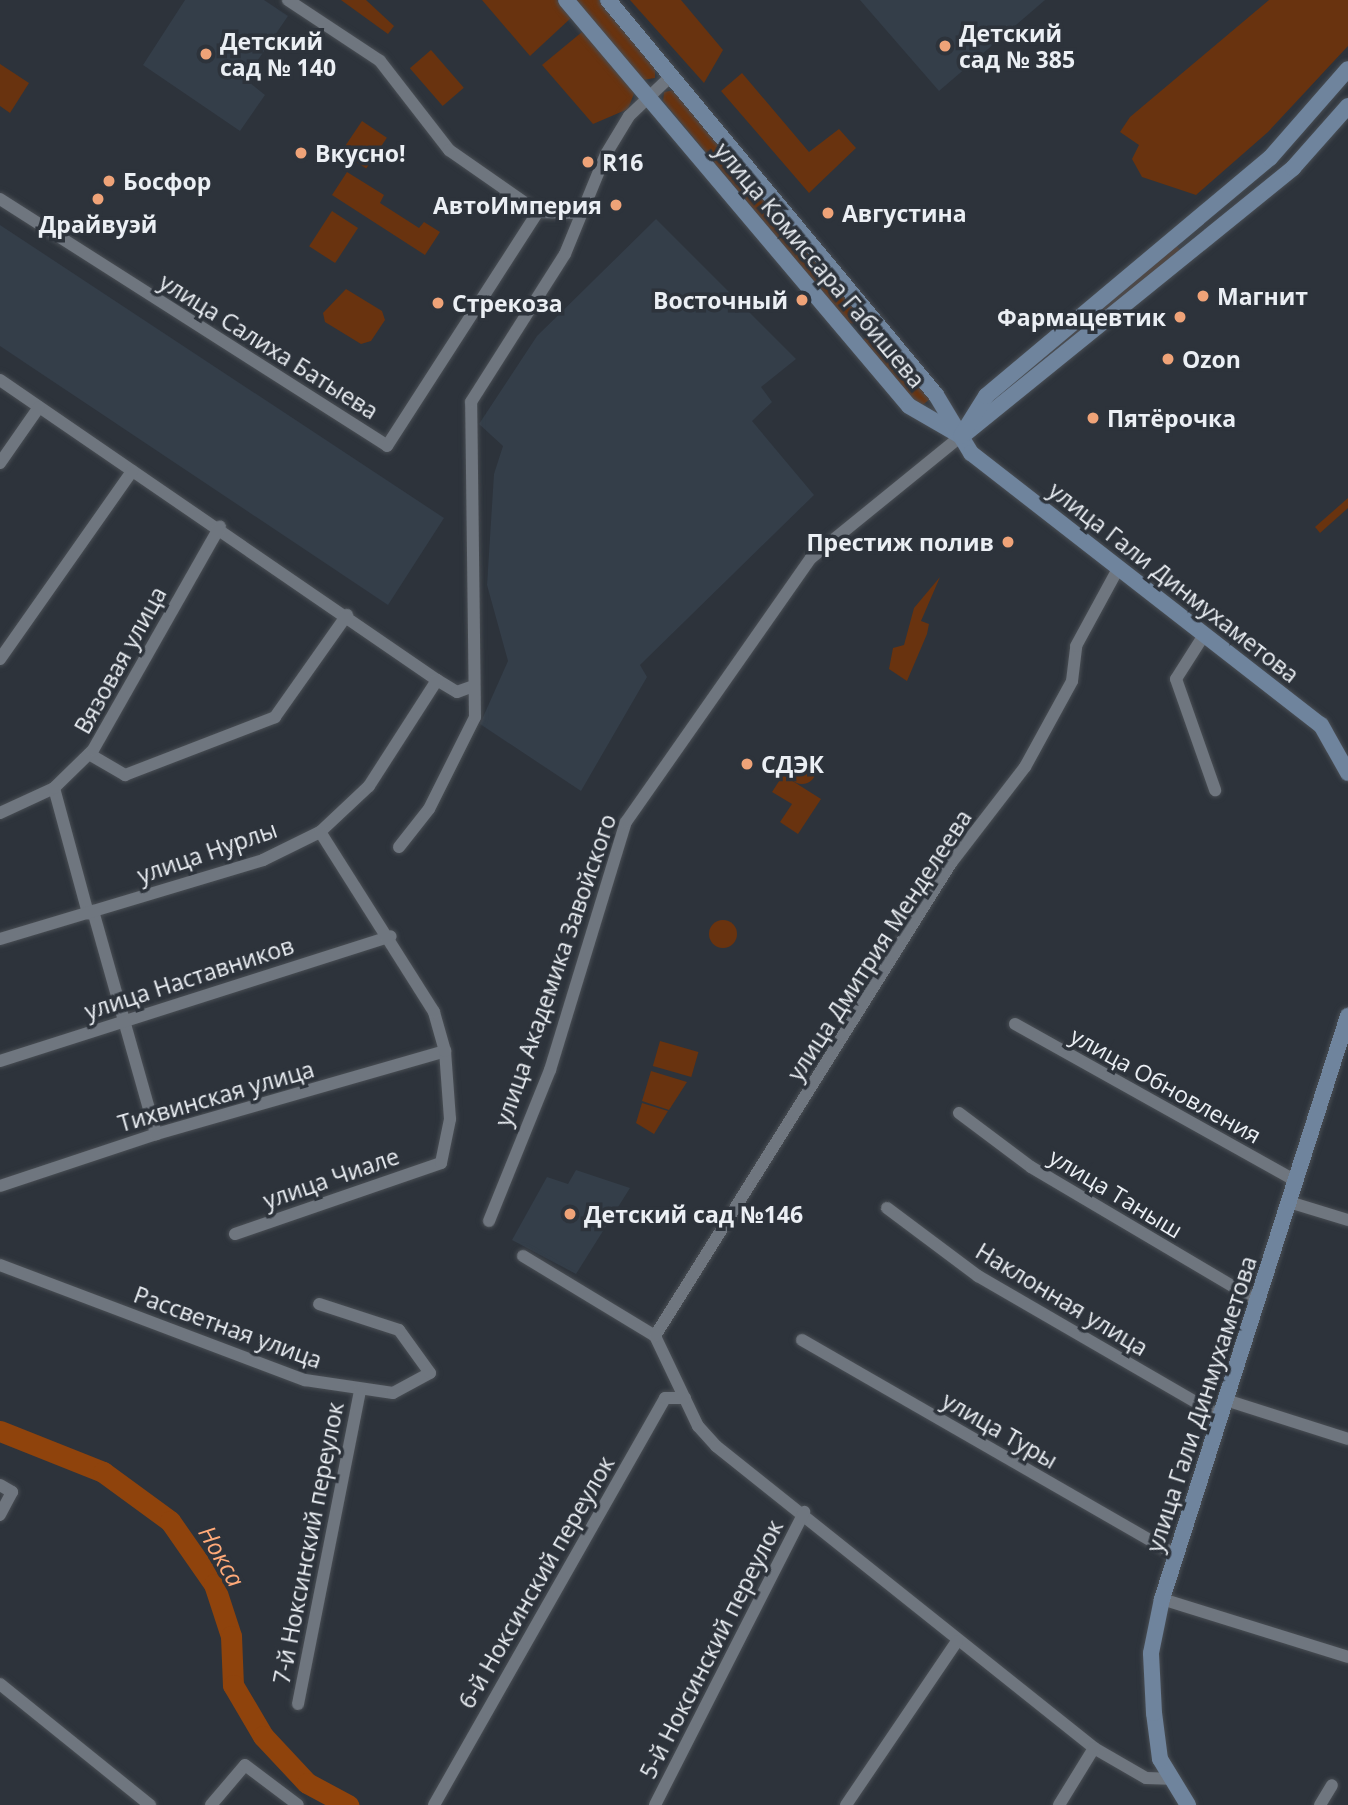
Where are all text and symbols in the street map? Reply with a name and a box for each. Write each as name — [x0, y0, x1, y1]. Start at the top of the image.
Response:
place label: Детский сад № 385 — [959, 19, 1075, 73]
place label: Детский сад № 140 — [220, 27, 336, 81]
marker: Детский сад № 385 — [937, 38, 953, 54]
marker: Детский сад № 140 — [198, 46, 214, 62]
street label: улица Комиссара Габишева — [709, 137, 931, 393]
place label: Вкусно! — [315, 139, 406, 167]
marker: Вкусно! — [293, 145, 309, 161]
place label: R16 — [602, 148, 643, 176]
marker: R16 — [580, 154, 596, 170]
place label: Босфор — [123, 167, 211, 195]
marker: Босфор — [101, 173, 117, 189]
marker: Драйвуэй — [90, 191, 106, 207]
place label: АвтоИмперия — [433, 191, 602, 219]
marker: АвтоИмперия — [608, 197, 624, 213]
place label: Августина — [842, 199, 967, 227]
marker: Августина — [820, 205, 836, 221]
place label: Драйвуэй — [39, 210, 157, 238]
street label: улица Салиха Батыева — [155, 267, 383, 425]
place label: Магнит — [1217, 282, 1308, 310]
place label: Восточный — [653, 286, 788, 314]
marker: Магнит — [1195, 288, 1211, 304]
place label: Стрекоза — [452, 289, 563, 317]
marker: Восточный — [794, 292, 810, 308]
marker: Стрекоза — [430, 295, 446, 311]
place label: Фармацевтик — [997, 303, 1166, 331]
marker: Фармацевтик — [1172, 309, 1188, 325]
place label: Ozon — [1182, 345, 1241, 373]
marker: Ozon — [1160, 351, 1176, 367]
place label: Пятёрочка — [1107, 404, 1236, 432]
marker: Пятёрочка — [1085, 410, 1101, 426]
street label: улица Гали Динмухаметова — [1044, 476, 1304, 688]
place label: Престиж полив — [806, 528, 994, 556]
marker: Престиж полив — [1000, 534, 1016, 550]
street label: Вязовая улица — [68, 582, 172, 738]
place label: СДЭК — [761, 750, 824, 778]
marker: СДЭК — [739, 756, 755, 772]
street label: улица Дмитрия Менделеева — [781, 804, 977, 1086]
street label: улица Академика Завойского — [489, 810, 621, 1130]
street label: улица Нурлы — [134, 815, 280, 889]
street label: улица Наставников — [81, 931, 297, 1025]
street label: улица Обновления — [1066, 1021, 1266, 1149]
street label: Тихвинская улица — [115, 1055, 317, 1137]
street label: улица Чиале — [259, 1142, 403, 1214]
street label: улица Таныш — [1044, 1142, 1188, 1244]
place label: Детский сад №146 — [584, 1200, 803, 1228]
marker: Детский сад №146 — [562, 1206, 578, 1222]
street label: Наклонная улица — [971, 1237, 1153, 1361]
street label: улица Гали Динмухаметова — [1140, 1253, 1262, 1555]
street label: Рассветная улица — [130, 1280, 326, 1374]
street label: улица Туры — [938, 1386, 1062, 1474]
street label: 7-й Ноксинский переулок — [267, 1400, 349, 1686]
street label: 6-й Ноксинский переулок — [452, 1451, 620, 1713]
street label: 5-й Ноксинский переулок — [634, 1515, 788, 1783]
water label: Нокса — [193, 1520, 251, 1592]

